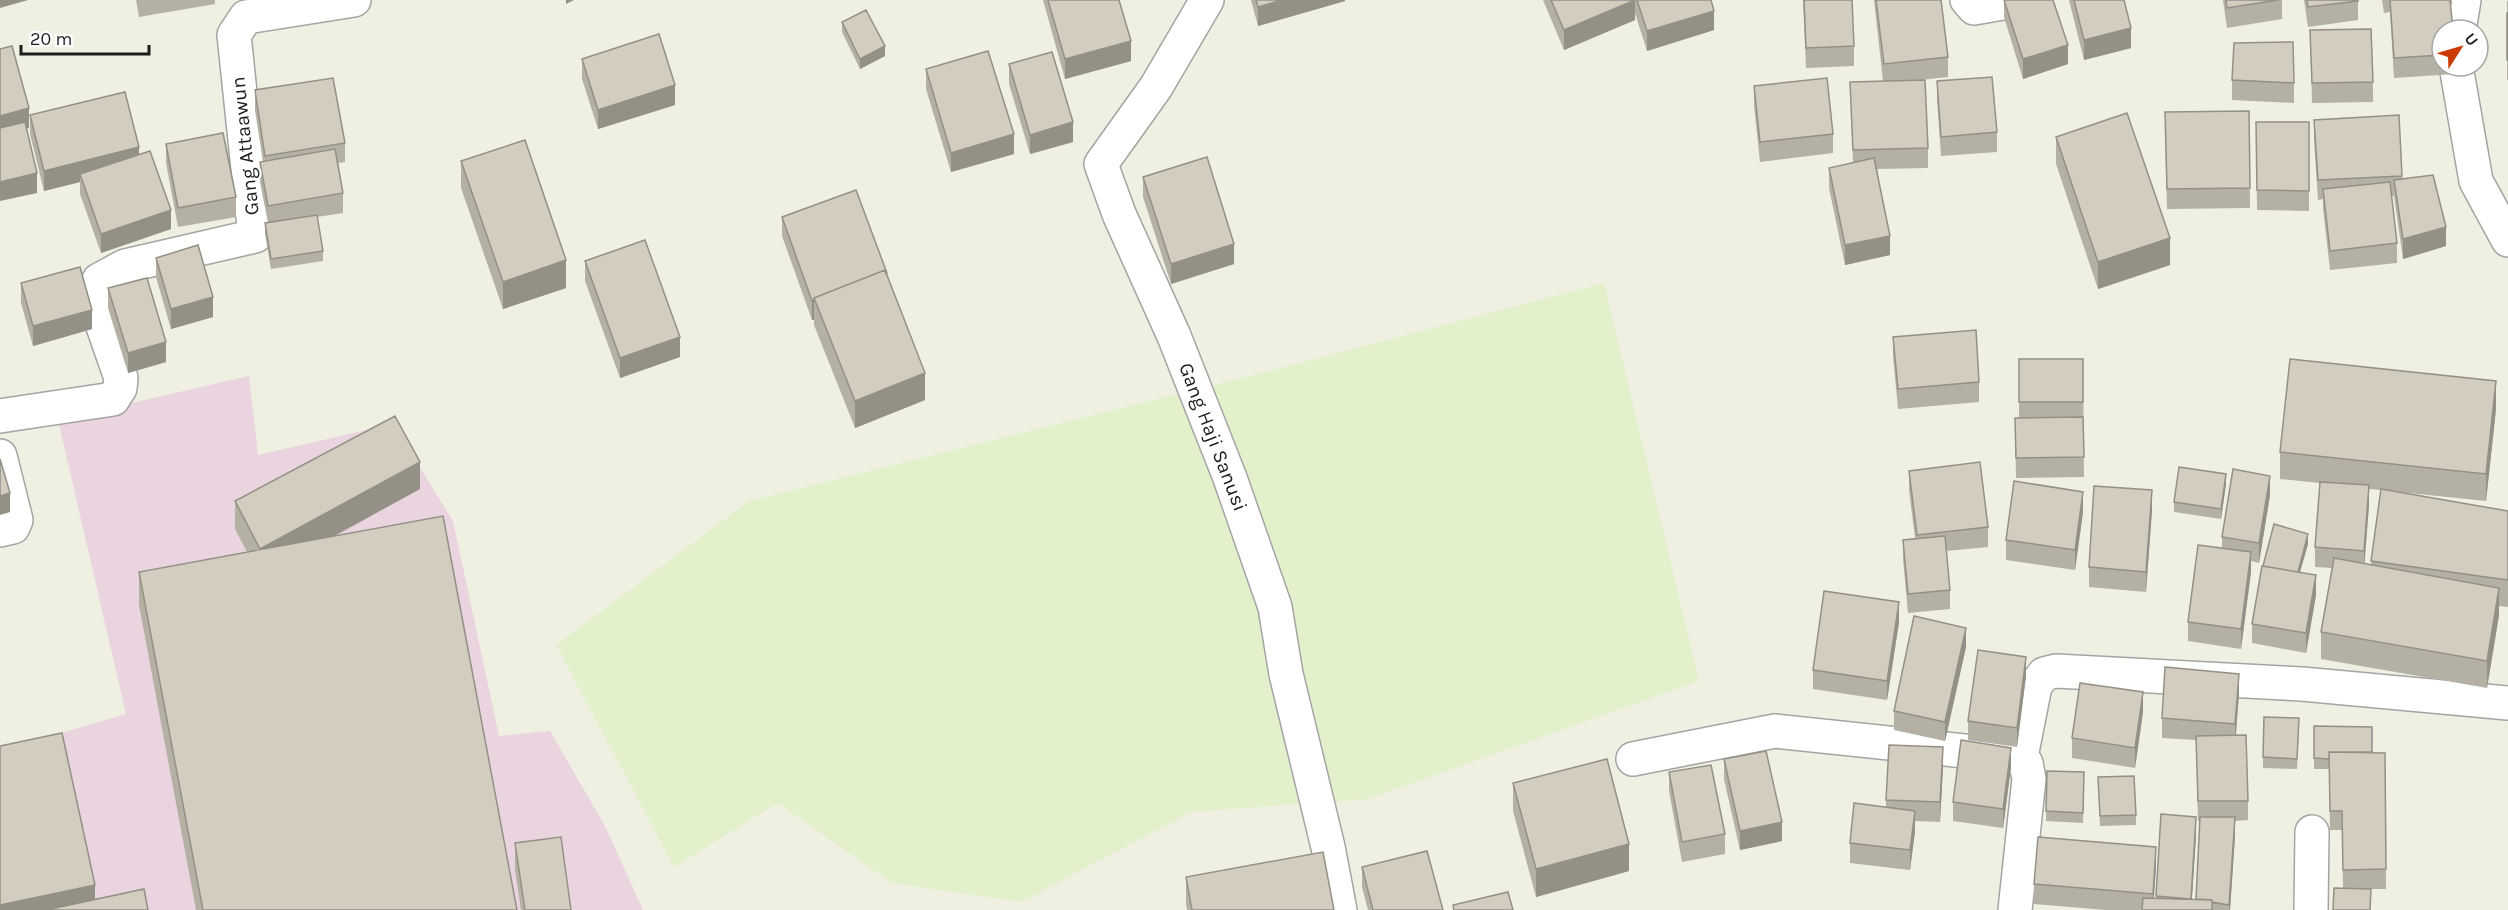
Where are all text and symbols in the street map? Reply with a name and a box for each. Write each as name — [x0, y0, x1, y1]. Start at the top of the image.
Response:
scale bar — [21, 18, 148, 56]
north arrow — [2430, 18, 2490, 78]
text: 20 m — [30, 28, 72, 50]
text: U — [2461, 29, 2482, 49]
street label: Gang Attaawun — [226, 76, 264, 216]
street label: Gang Haji Sanusi — [1174, 360, 1252, 514]

